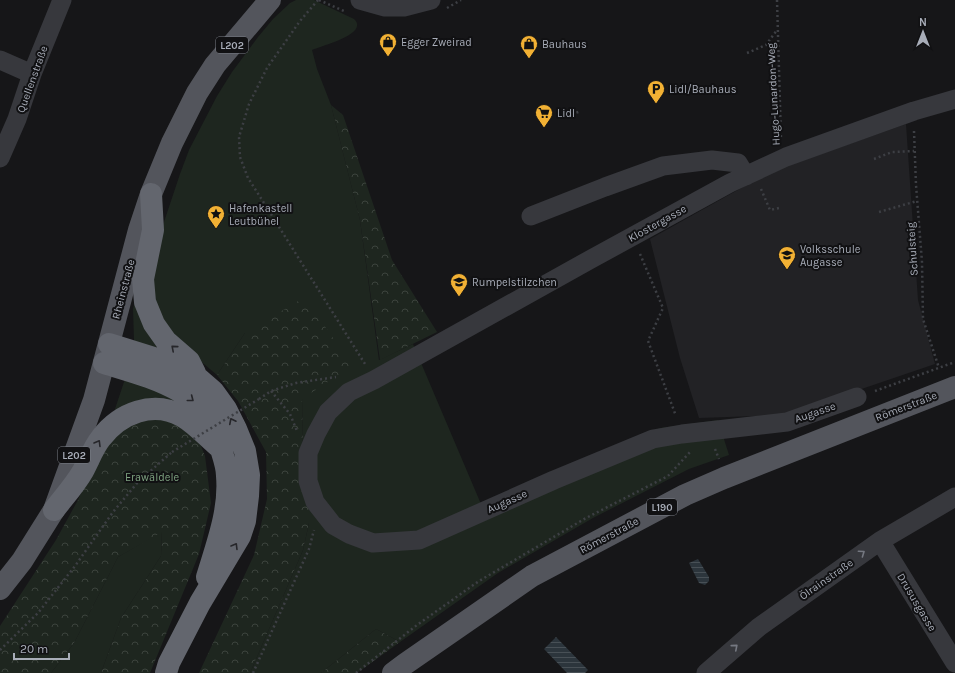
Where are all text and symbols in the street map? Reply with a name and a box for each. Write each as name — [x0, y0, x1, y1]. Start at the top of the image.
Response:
north arrow — [903, 12, 943, 52]
text: N — [919, 16, 927, 29]
shop icon: Egger Zweirad — [378, 32, 398, 57]
shop icon: Bauhaus — [519, 34, 539, 59]
place label: Egger Zweirad — [401, 36, 472, 49]
road number: L202 — [216, 37, 248, 53]
place label: Bauhaus — [542, 38, 587, 51]
street label: Hugo-Lunardon-Weg — [764, 41, 783, 146]
street label: Quellenstraße — [14, 44, 51, 114]
parking icon: Lidl/Bauhaus — [646, 79, 666, 104]
place label: Lidl/Bauhaus — [669, 83, 737, 96]
supermarket icon: Lidl — [534, 103, 554, 128]
place label: Lidl — [557, 107, 575, 120]
place label: Hafenkastell Leutbühel — [229, 202, 292, 228]
street label: Klostergasse — [626, 202, 689, 245]
place icon: Hafenkastell Leutbühel — [206, 204, 226, 229]
street label: Schulsteig — [904, 221, 921, 276]
place label: Volksschule Augasse — [800, 243, 861, 269]
school or university icon: Volksschule Augasse — [777, 245, 797, 270]
street label: Rheinstraße — [109, 258, 138, 320]
school or university icon: Rumpelstilzchen — [449, 272, 469, 297]
place label: Rumpelstilzchen — [472, 276, 557, 289]
one-way arrow — [171, 346, 178, 353]
street label: Römerstraße — [874, 389, 939, 424]
one-way arrow — [187, 394, 194, 401]
street label: Augasse — [793, 399, 838, 426]
one-way arrow — [229, 418, 237, 425]
one-way arrow — [94, 440, 101, 447]
road number: L202 — [58, 447, 90, 463]
park label: Erawäldele — [125, 471, 179, 484]
street label: Augasse — [485, 487, 530, 516]
road number: L190 — [647, 499, 677, 515]
street label: Römerstraße — [577, 514, 641, 556]
one-way arrow — [230, 543, 237, 550]
one-way arrow — [858, 551, 865, 558]
street label: Ölrainstraße — [796, 555, 856, 603]
street label: Drususgasse — [894, 571, 939, 634]
scale bar — [14, 635, 69, 661]
text: 20 m — [20, 642, 48, 656]
one-way arrow — [730, 645, 738, 652]

